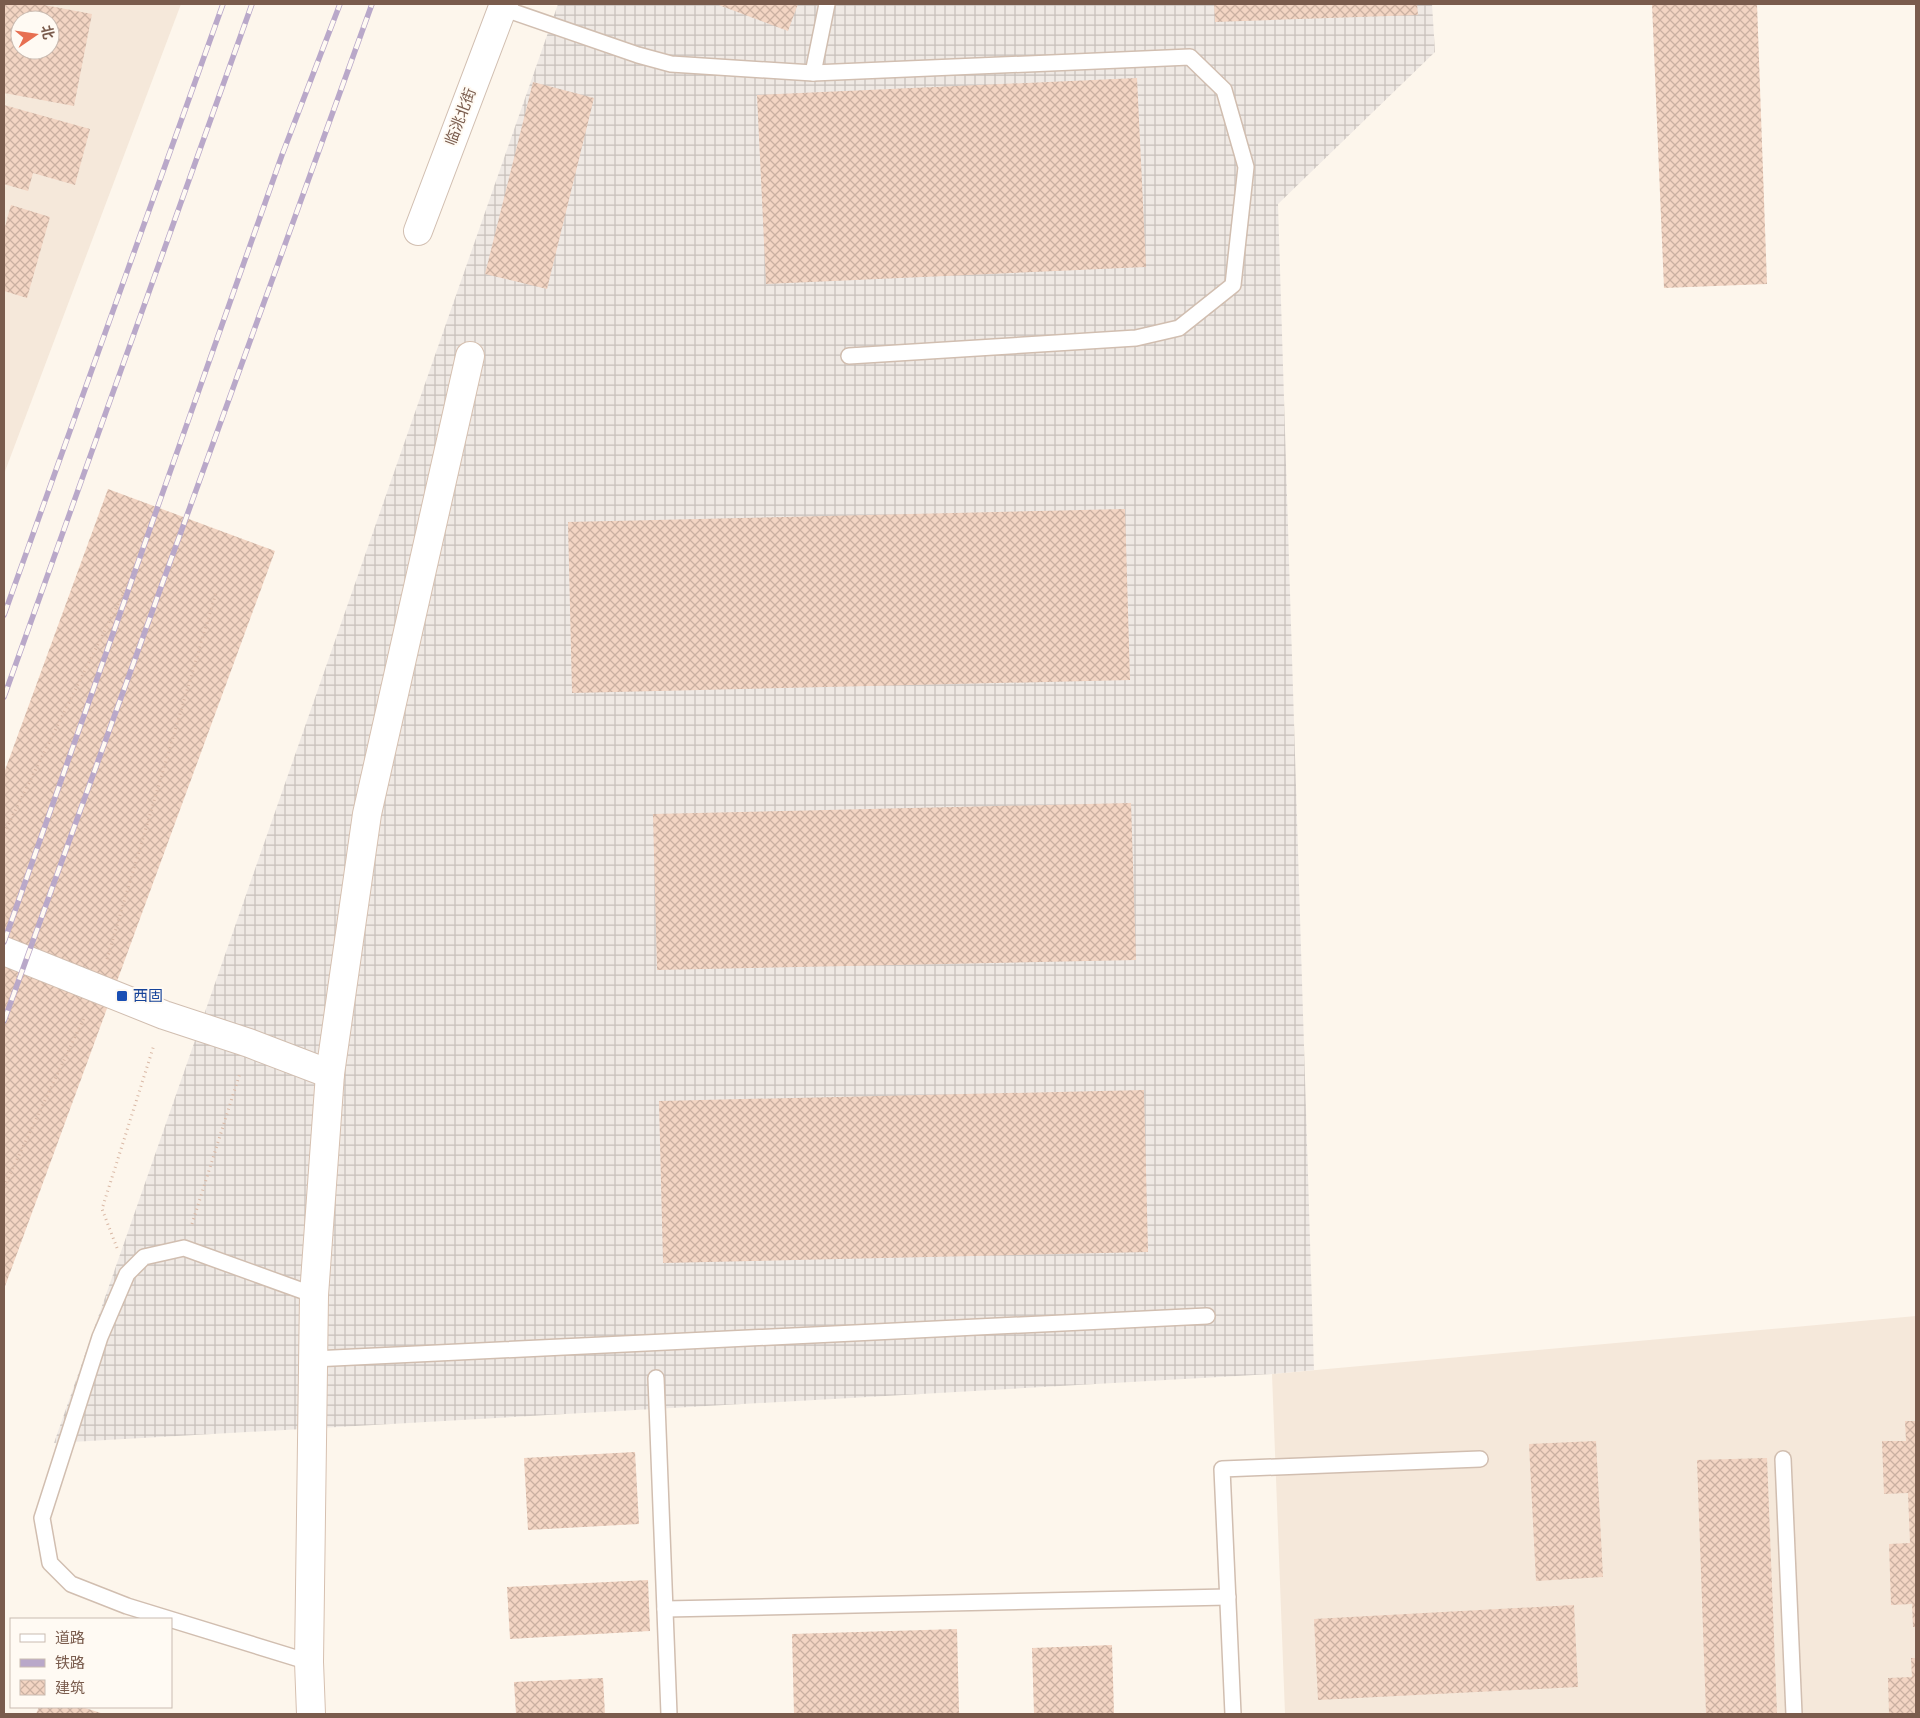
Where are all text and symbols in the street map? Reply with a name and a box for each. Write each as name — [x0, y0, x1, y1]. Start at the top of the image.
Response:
north arrow — [10, 10, 60, 60]
text: 北 — [37, 23, 57, 41]
street label: 临洮北街 — [441, 86, 481, 148]
place label: 西固 — [133, 987, 163, 1006]
marker: 西固 — [115, 989, 129, 1003]
legend — [10, 1618, 172, 1708]
text: 道路 — [55, 1629, 85, 1648]
text: 铁路 — [55, 1654, 85, 1673]
text: 建筑 — [55, 1679, 85, 1698]

